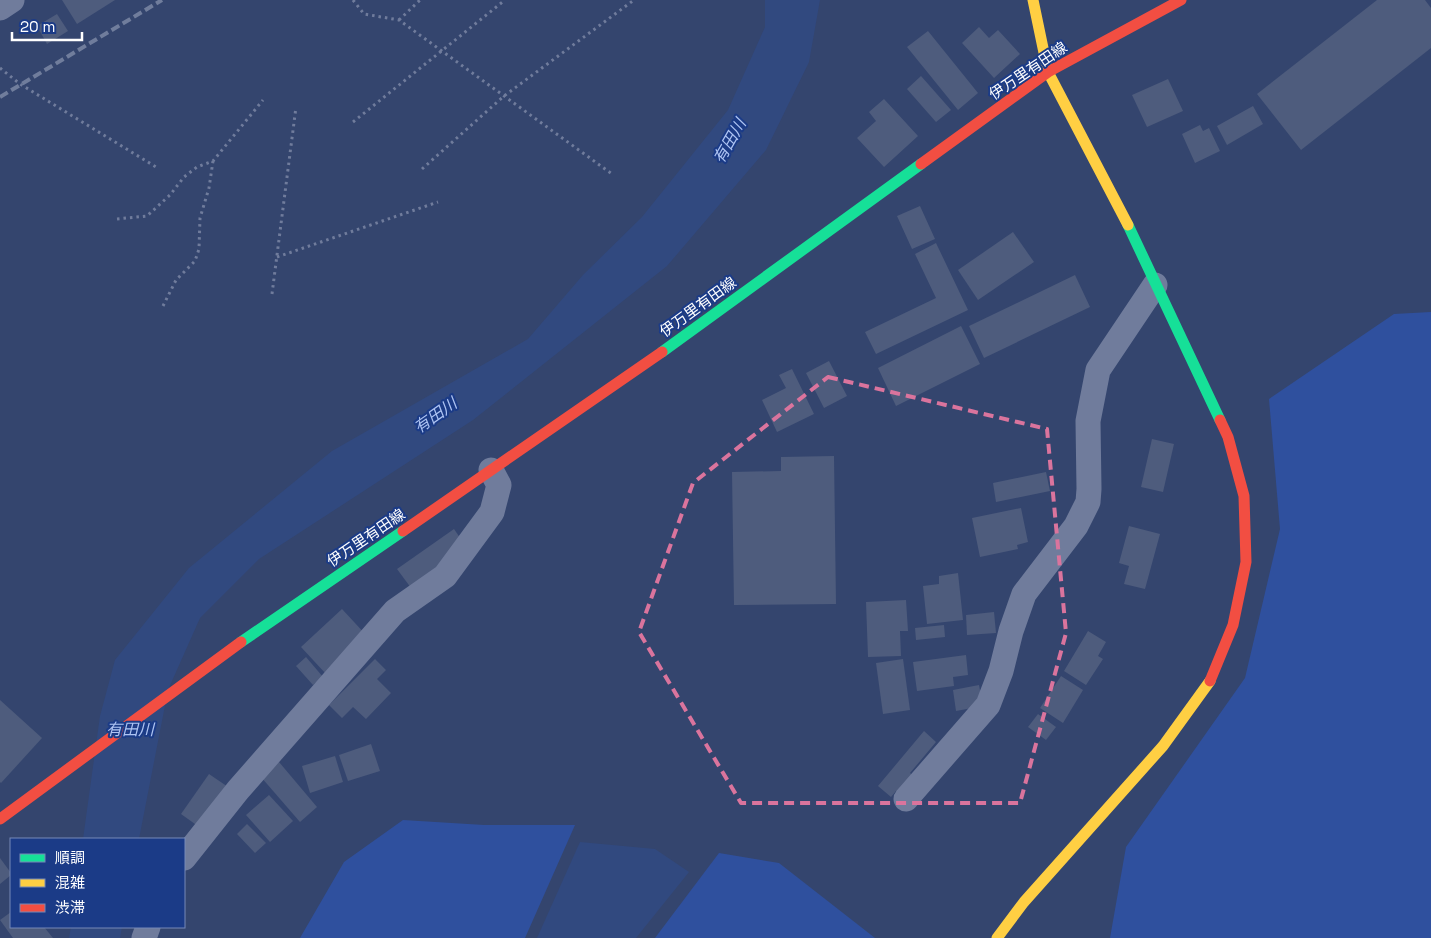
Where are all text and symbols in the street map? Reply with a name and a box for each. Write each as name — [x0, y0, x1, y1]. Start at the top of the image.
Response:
scale bar — [12, 10, 82, 42]
text: 20 m — [20, 17, 55, 36]
street label: 伊万里有田線 — [985, 38, 1070, 104]
water label: 有田川 — [708, 113, 752, 167]
street label: 伊万里有田線 — [656, 272, 740, 341]
water label: 有田川 — [410, 392, 463, 438]
street label: 伊万里有田線 — [323, 505, 408, 571]
water label: 有田川 — [106, 719, 156, 740]
legend — [10, 838, 185, 928]
text: 順調 — [55, 848, 85, 867]
text: 混雑 — [55, 873, 85, 892]
text: 渋滞 — [55, 898, 85, 917]

